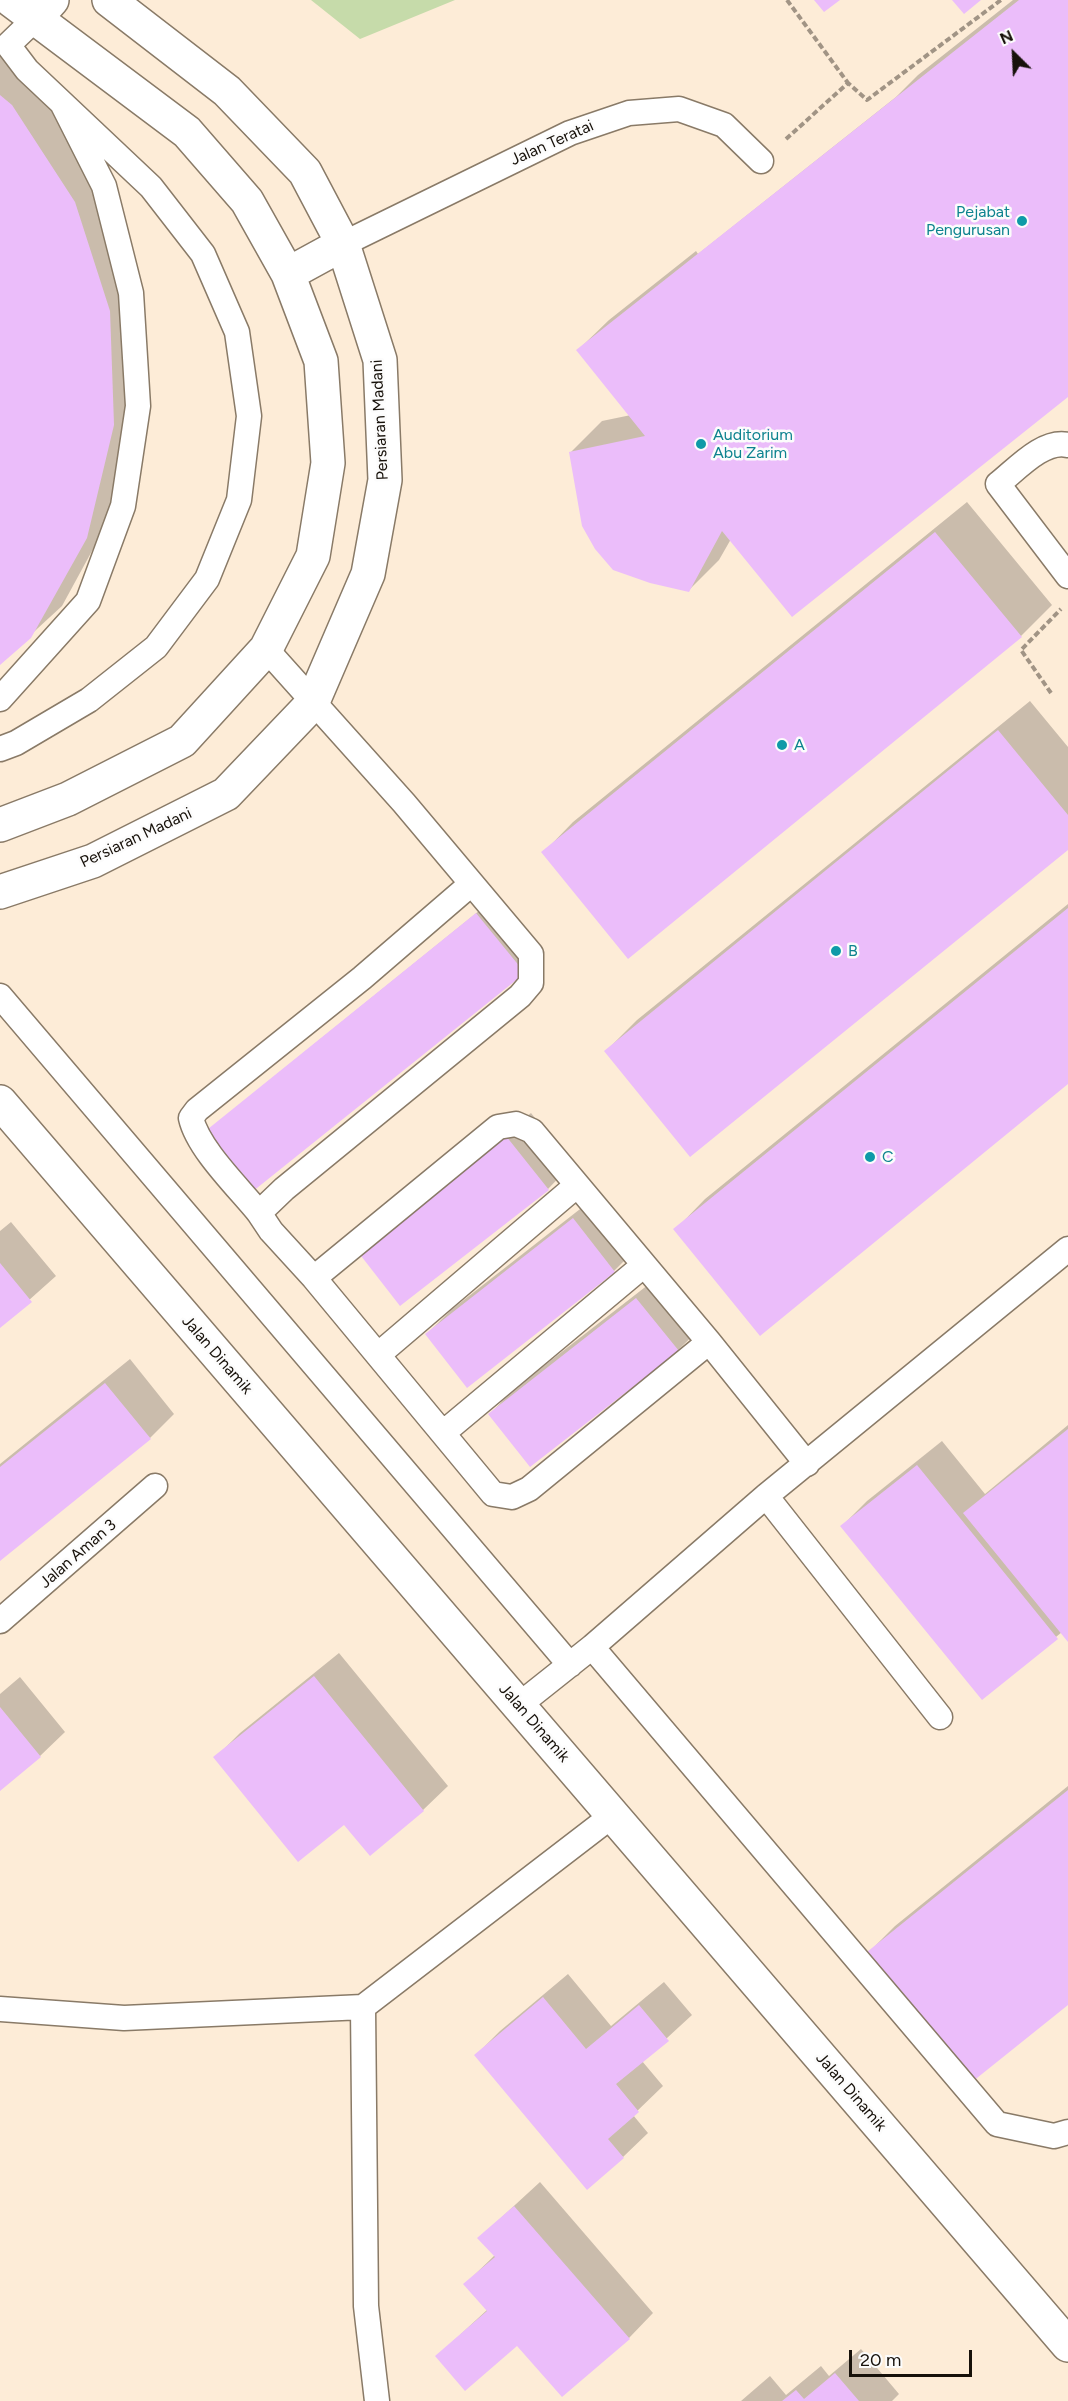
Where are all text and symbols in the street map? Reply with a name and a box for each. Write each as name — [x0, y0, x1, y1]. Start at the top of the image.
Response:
north arrow — [984, 24, 1044, 84]
text: N — [997, 26, 1016, 48]
street label: Jalan Teratai — [507, 116, 597, 170]
place label: Pejabat Pengurusan — [926, 202, 1010, 240]
marker: Pejabat Pengurusan — [1015, 214, 1029, 228]
street label: Persiaran Madani — [367, 359, 393, 481]
place label: Auditorium Abu Zarim — [713, 425, 793, 463]
marker: Auditorium Abu Zarim — [694, 437, 708, 451]
place label: A — [794, 735, 805, 755]
marker: A — [775, 738, 789, 752]
street label: Persiaran Madani — [77, 804, 195, 872]
place label: B — [848, 941, 858, 961]
marker: B — [829, 944, 843, 958]
place label: C — [882, 1147, 894, 1167]
marker: C — [863, 1150, 877, 1164]
street label: Jalan Dinamik — [178, 1312, 256, 1398]
street label: Jalan Aman 3 — [36, 1516, 120, 1592]
street label: Jalan Dinamik — [495, 1680, 573, 1766]
street label: Jalan Dinamik — [812, 2049, 890, 2135]
scale bar — [852, 2338, 975, 2376]
text: 20 m — [860, 2349, 901, 2371]

